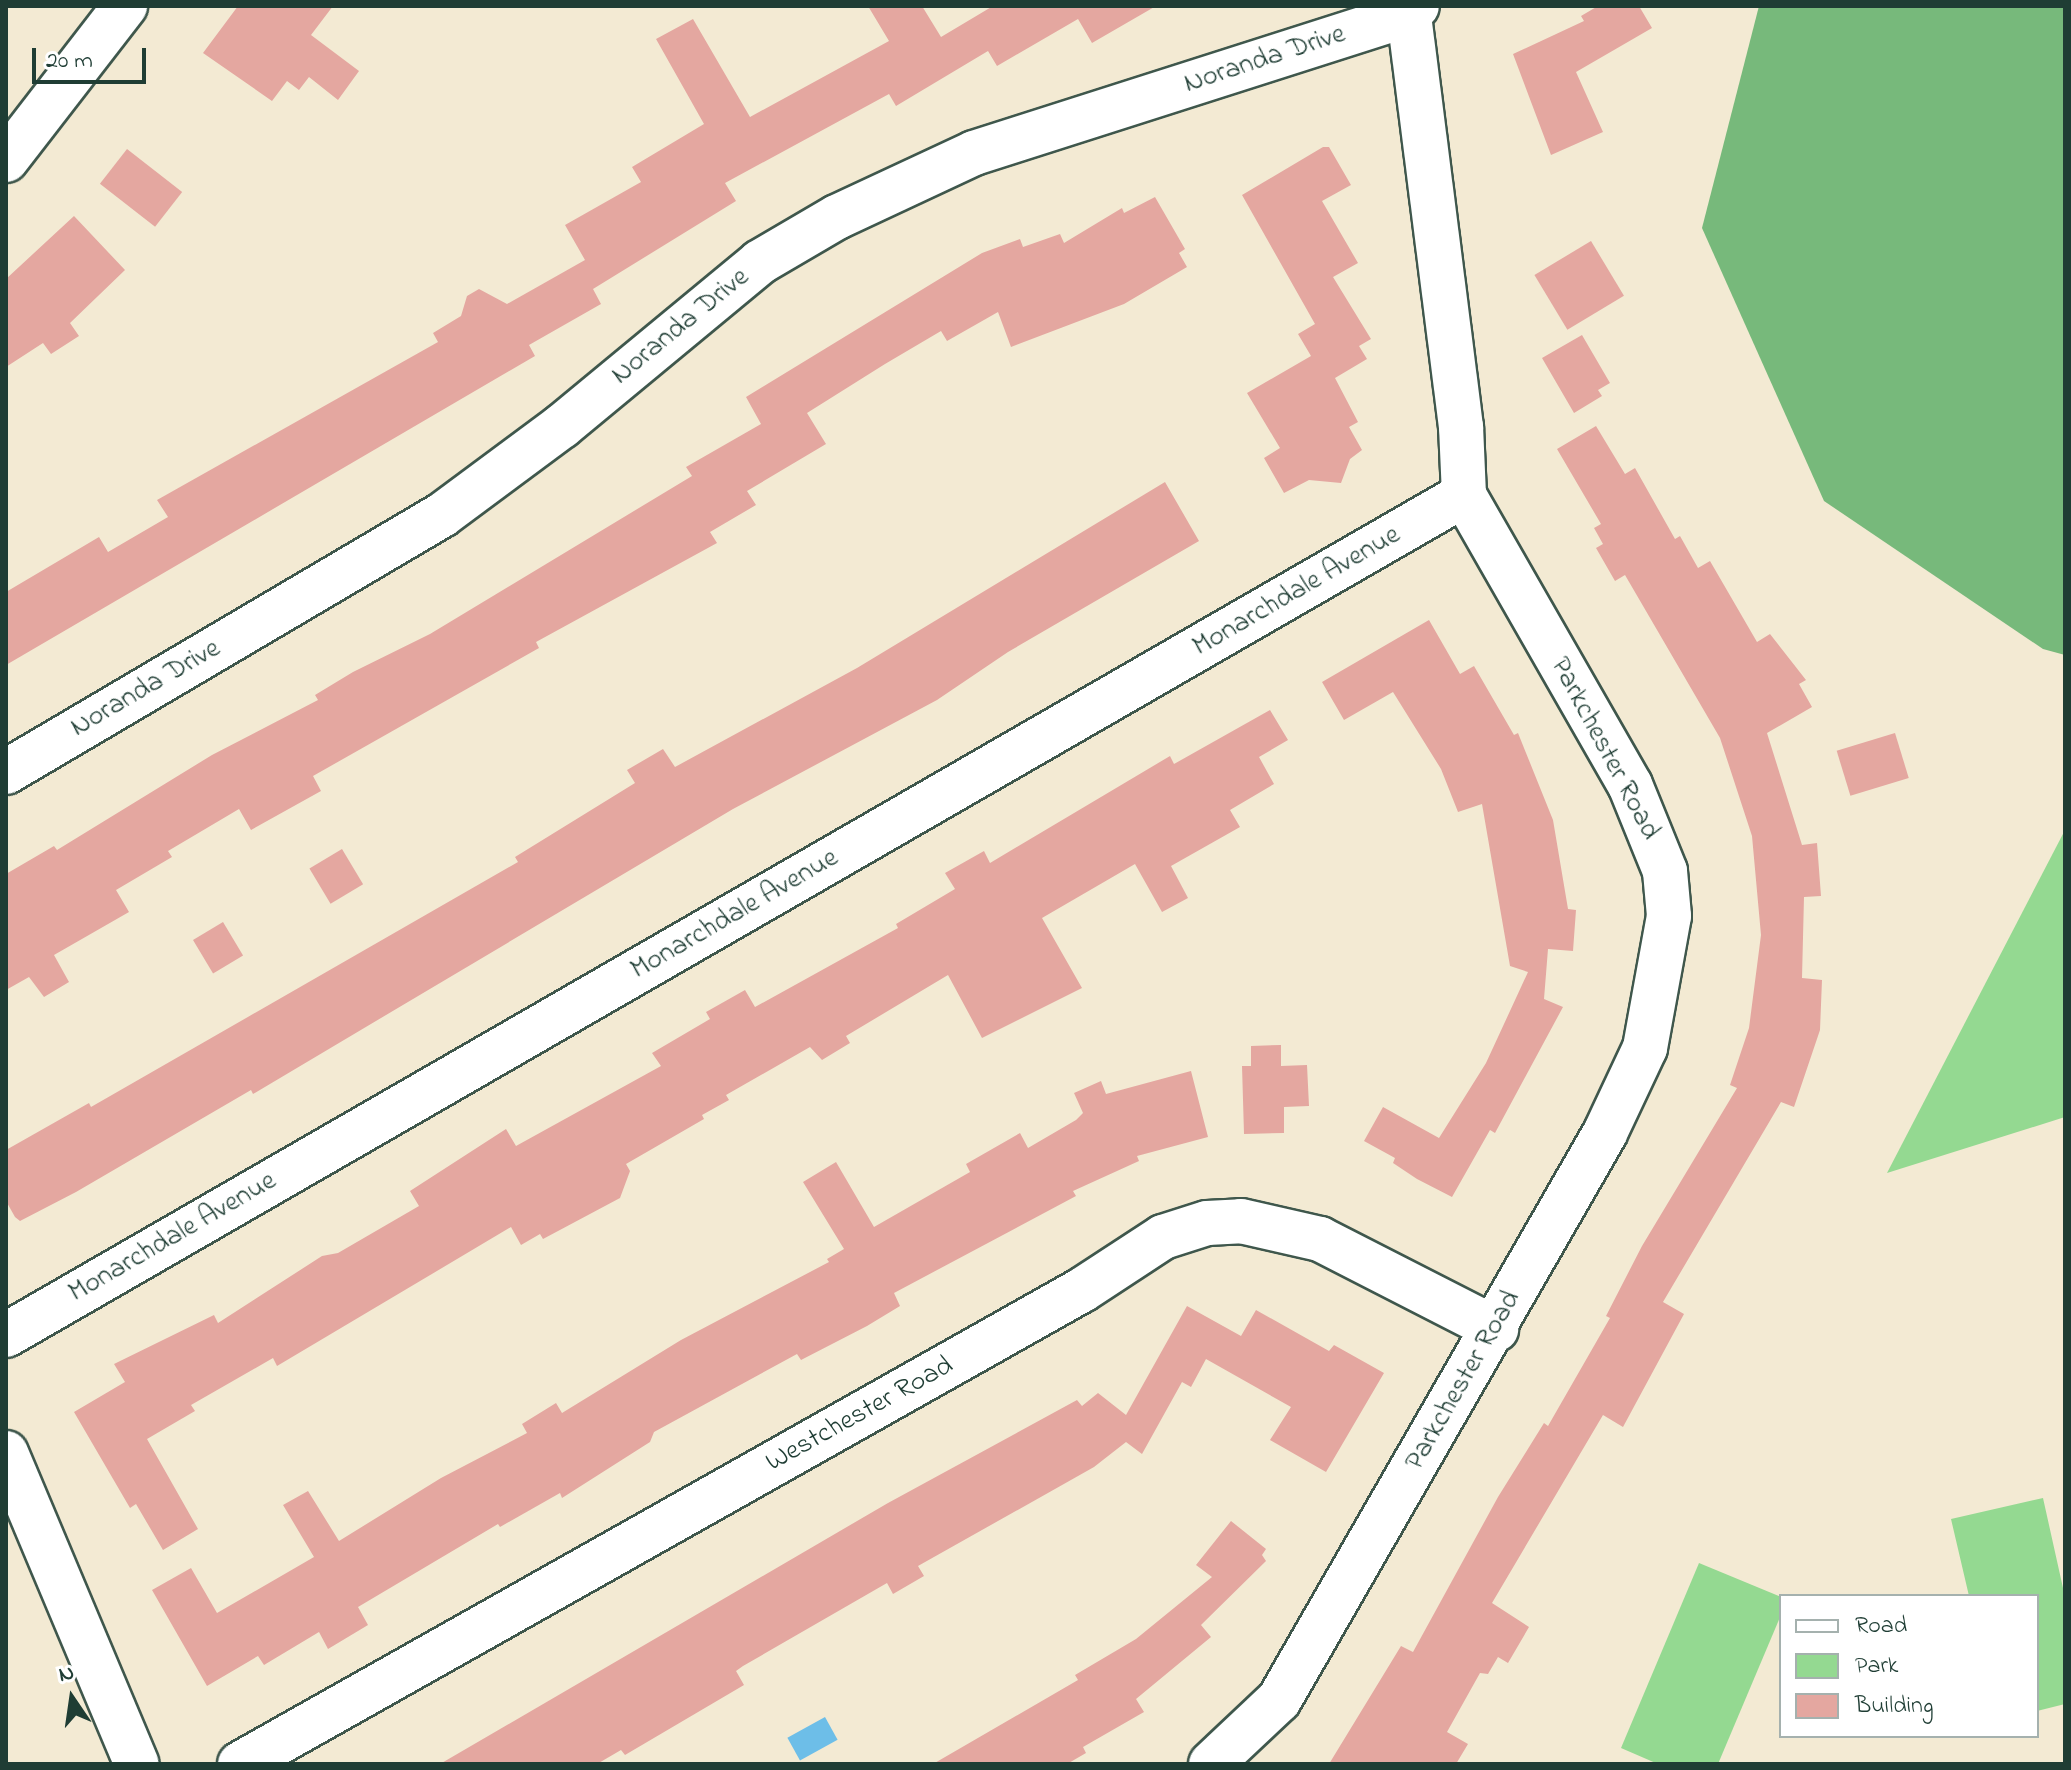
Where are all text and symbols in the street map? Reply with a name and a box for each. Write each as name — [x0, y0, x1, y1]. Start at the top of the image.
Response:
street label: Noranda Drive — [1180, 18, 1350, 102]
scale bar — [36, 32, 150, 82]
text: 20 m — [46, 44, 93, 79]
street label: Noranda Drive — [605, 261, 757, 393]
street label: Monarchdale Avenue — [1187, 519, 1407, 665]
street label: Noranda Drive — [65, 633, 227, 745]
street label: Parkchester Road — [1542, 652, 1666, 846]
street label: Monarchdale Avenue — [625, 842, 845, 988]
street label: Monarchdale Avenue — [63, 1165, 283, 1311]
street label: Parkchester Road — [1399, 1285, 1529, 1477]
street label: Westchester Road — [760, 1350, 960, 1480]
legend — [1779, 1594, 2039, 1738]
text: Road — [1855, 1609, 1907, 1644]
text: Park — [1855, 1649, 1898, 1684]
text: N — [56, 1657, 77, 1692]
north arrow — [32, 1658, 112, 1738]
text: Building — [1855, 1689, 1934, 1724]

